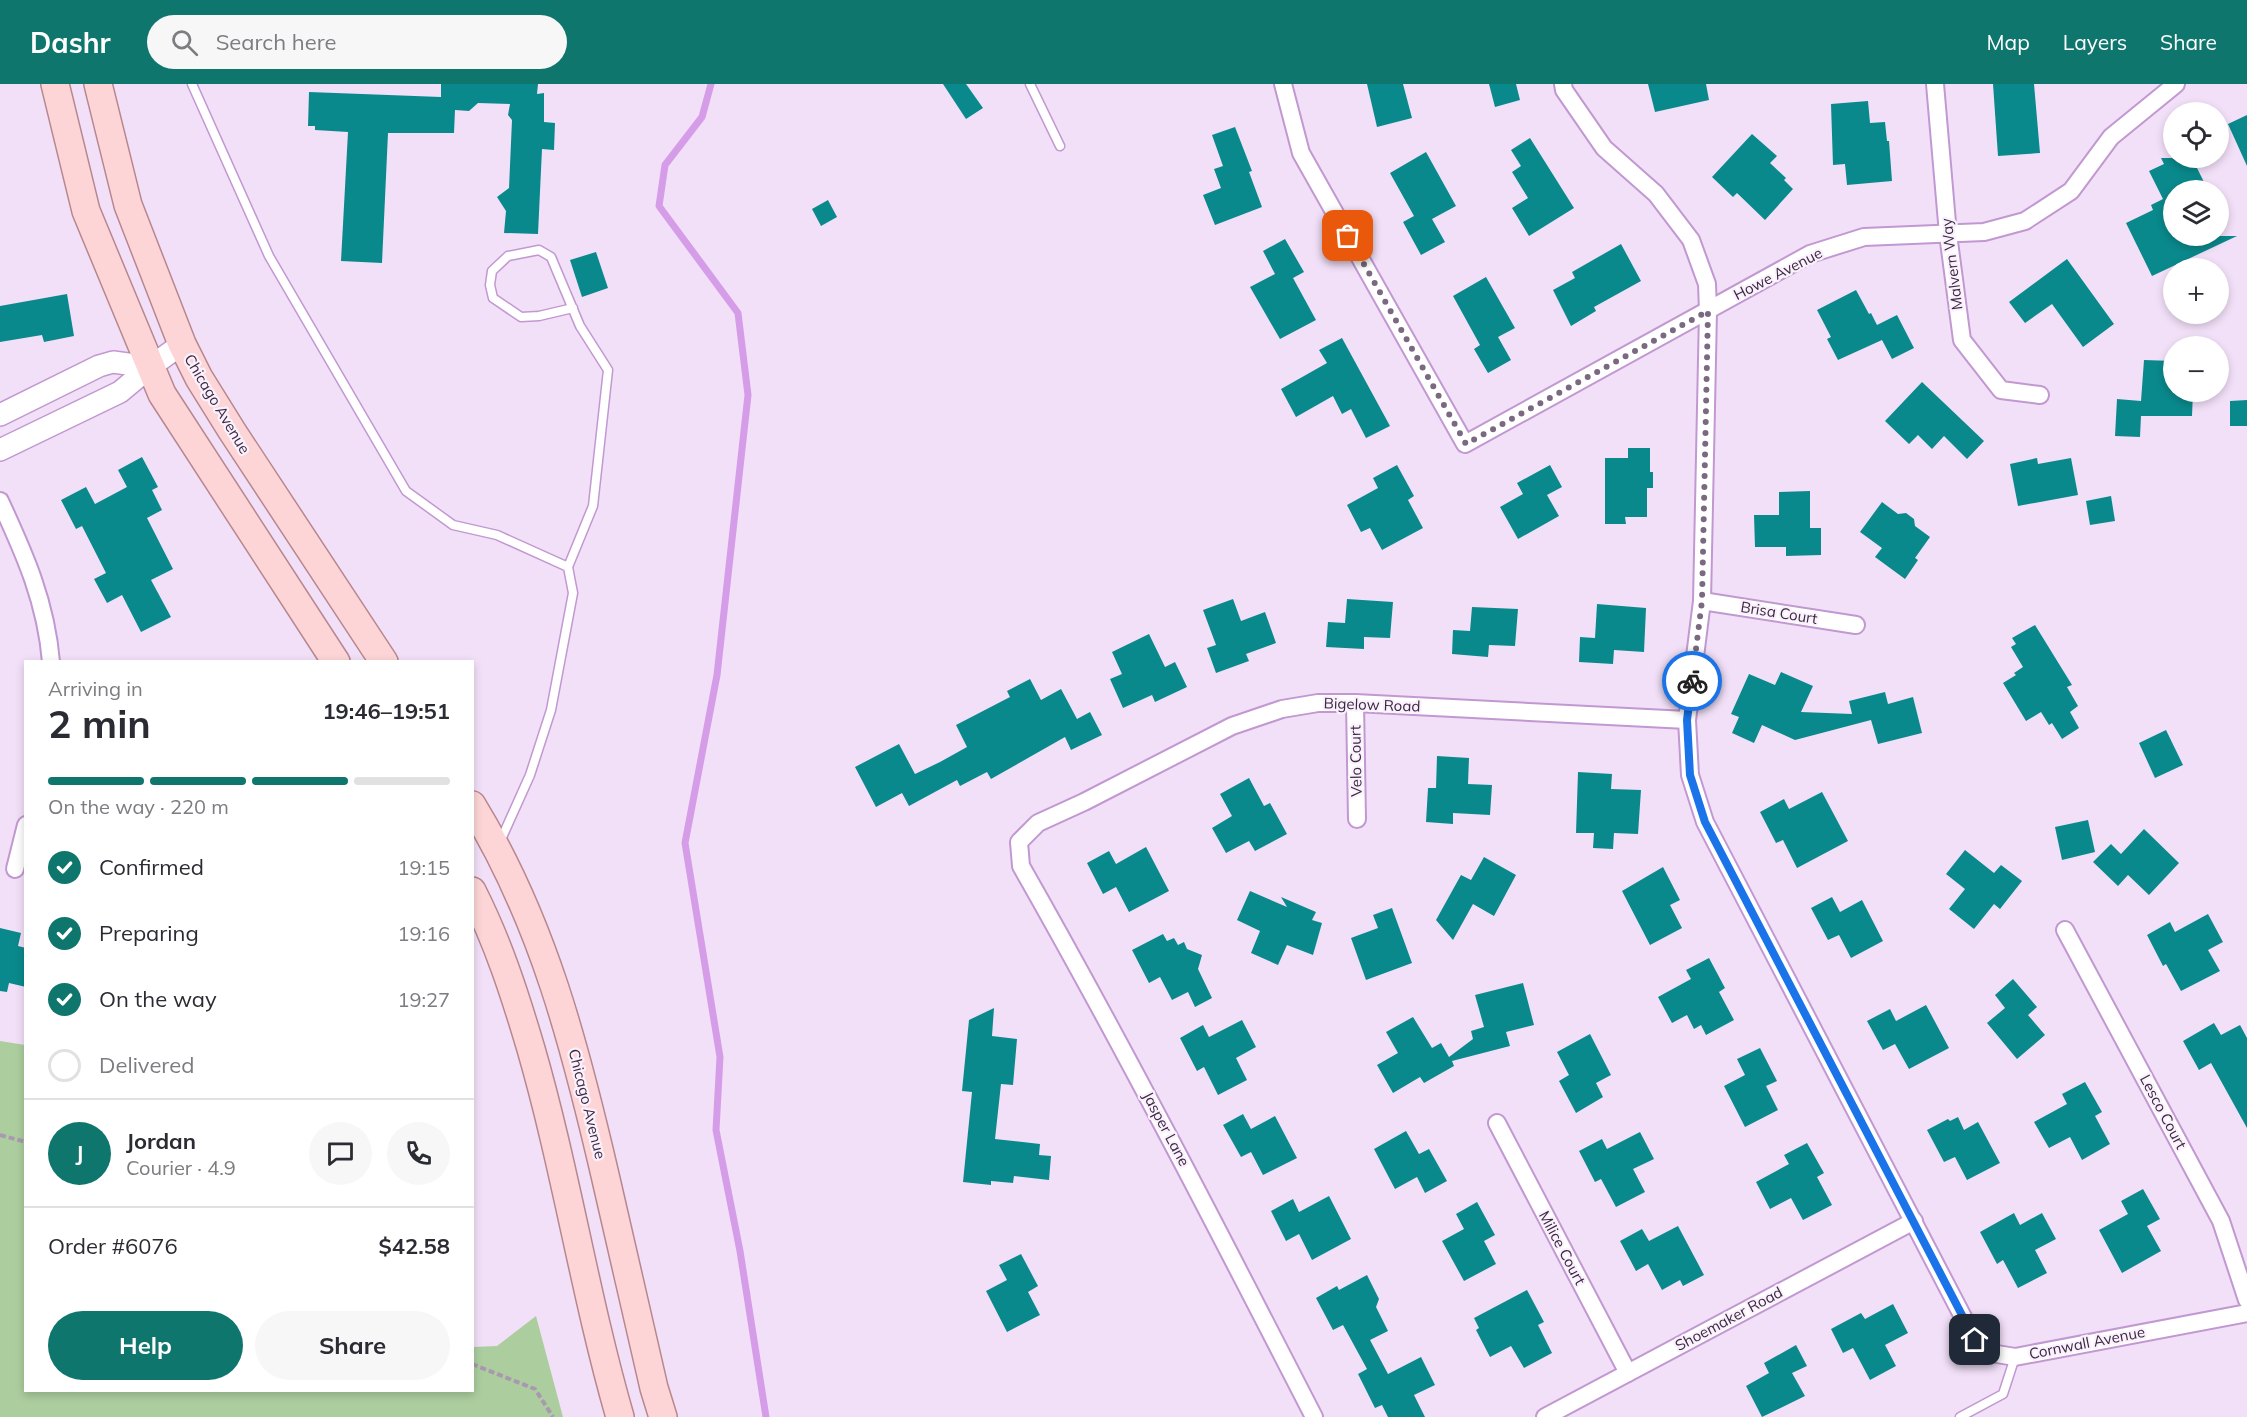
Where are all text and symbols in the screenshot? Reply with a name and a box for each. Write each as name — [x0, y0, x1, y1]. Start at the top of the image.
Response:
search box — [147, 15, 567, 69]
text: Dashr — [30, 25, 111, 60]
icon: search — [168, 26, 201, 59]
text: Search here — [216, 28, 337, 56]
text: Map — [1987, 29, 2030, 55]
text: Layers — [2063, 29, 2127, 55]
text: Share — [2160, 29, 2217, 55]
map controls — [2163, 102, 2229, 402]
button: locate — [2163, 102, 2229, 168]
button: layers — [2163, 180, 2229, 246]
pin — [1322, 210, 1373, 261]
street label: Malvern Way — [1936, 217, 1967, 311]
icon: bag — [1331, 219, 1364, 252]
street label: Howe Avenue — [1730, 243, 1825, 304]
button: + — [2163, 258, 2229, 324]
button: − — [2163, 336, 2229, 402]
street label: Chicago Avenue — [180, 351, 255, 457]
street label: Brisa Court — [1739, 597, 1819, 628]
courier — [1662, 651, 1722, 711]
icon: bike — [1676, 665, 1709, 698]
text: Arriving in — [48, 676, 143, 701]
street label: Bigelow Road — [1323, 693, 1421, 716]
text: 19:46–19:51 — [322, 697, 450, 725]
text: 2 min — [48, 699, 151, 748]
street label: Velo Court — [1345, 725, 1366, 797]
text: On the way · 220 m — [48, 794, 229, 819]
icon: check — [48, 851, 81, 884]
text: Confirmed — [99, 853, 204, 881]
text: 19:15 — [397, 855, 450, 880]
icon: check — [48, 917, 81, 950]
text: Preparing — [99, 919, 199, 947]
text: 19:16 — [397, 921, 450, 946]
icon: check — [48, 983, 81, 1016]
text: On the way — [99, 985, 217, 1013]
text: 19:27 — [397, 987, 450, 1012]
street label: Chicago Avenue — [565, 1047, 610, 1161]
text: Delivered — [99, 1051, 194, 1079]
street label: Lesco Court — [2136, 1071, 2191, 1152]
street label: Jasper Lane — [1139, 1088, 1194, 1169]
button: chat — [309, 1122, 372, 1185]
button: phone — [387, 1122, 450, 1185]
text: Jordan — [126, 1127, 196, 1155]
text: J — [76, 1139, 83, 1167]
text: Courier · 4.9 — [126, 1155, 236, 1180]
street label: Milice Court — [1535, 1208, 1590, 1288]
text: Order #6076 — [48, 1232, 178, 1260]
text: $42.58 — [379, 1232, 450, 1260]
street label: Shoemaker Road — [1672, 1282, 1786, 1355]
button: Help — [48, 1311, 243, 1380]
button: Share — [255, 1311, 450, 1380]
pin — [1949, 1314, 2000, 1365]
street label: Cornwall Avenue — [2027, 1322, 2146, 1363]
icon: home — [1958, 1323, 1991, 1356]

